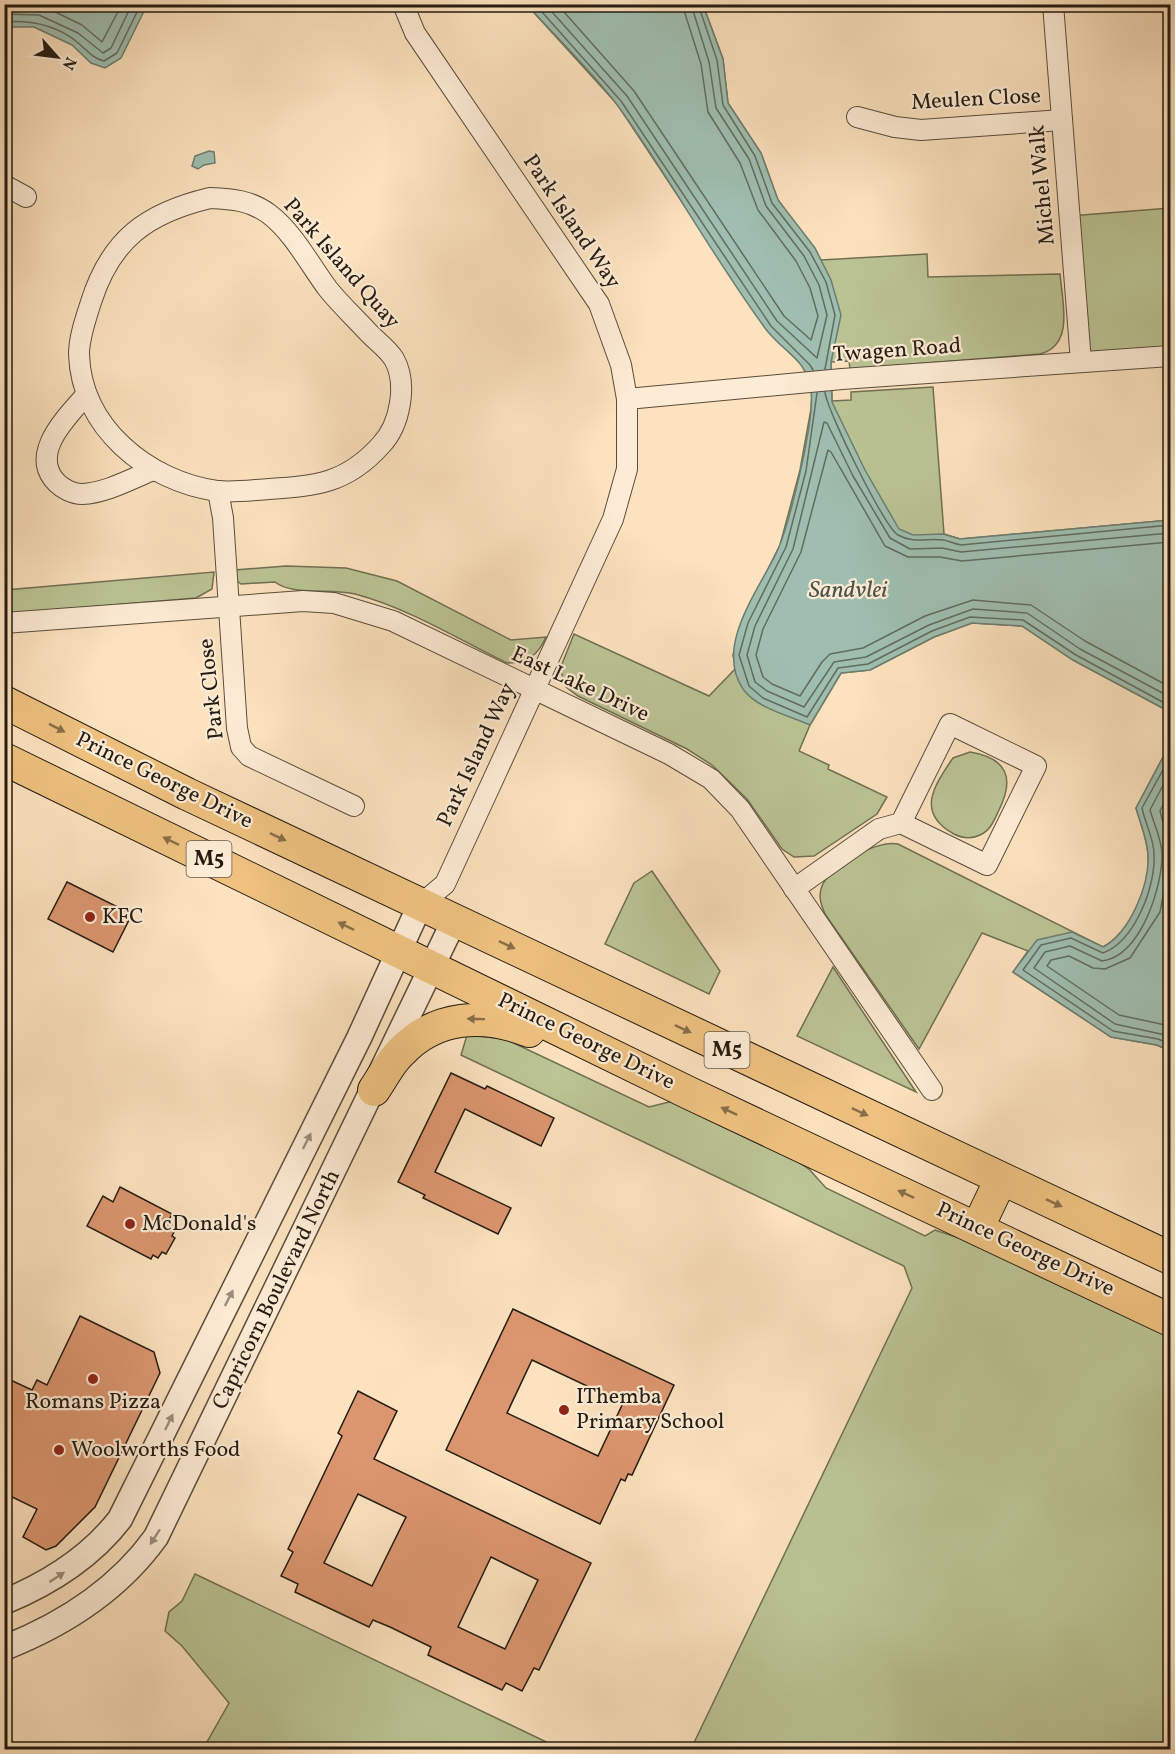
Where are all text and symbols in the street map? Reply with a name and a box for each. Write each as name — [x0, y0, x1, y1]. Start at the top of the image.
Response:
north arrow — [27, 27, 87, 87]
text: N — [56, 53, 81, 74]
street label: Meulen Close — [910, 81, 1042, 119]
street label: Michel Walk — [1022, 124, 1064, 246]
street label: Park Island Way — [515, 149, 628, 295]
street label: Park Island Quay — [275, 192, 407, 336]
street label: Twagen Road — [832, 331, 962, 371]
water label: Sandvlei — [809, 574, 888, 608]
street label: Park Close — [191, 637, 233, 741]
street label: East Lake Drive — [506, 639, 654, 731]
street label: Park Island Way — [430, 678, 524, 832]
one-way arrow — [48, 723, 65, 733]
street label: Prince George Drive — [70, 725, 258, 837]
one-way arrow — [269, 833, 286, 842]
one-way arrow — [162, 836, 179, 845]
road number: M5 — [186, 841, 232, 877]
place label: KFC — [102, 902, 144, 933]
marker: KFC — [83, 910, 97, 924]
one-way arrow — [337, 922, 355, 932]
one-way arrow — [499, 941, 516, 950]
street label: Prince George Drive — [492, 986, 680, 1098]
one-way arrow — [467, 1014, 486, 1024]
one-way arrow — [675, 1024, 692, 1033]
road number: M5 — [704, 1032, 750, 1068]
one-way arrow — [720, 1107, 737, 1116]
one-way arrow — [851, 1108, 868, 1117]
one-way arrow — [303, 1133, 312, 1150]
street label: Capricorn Boulevard North — [205, 1165, 349, 1415]
one-way arrow — [897, 1189, 914, 1198]
street label: Prince George Drive — [931, 1195, 1119, 1305]
one-way arrow — [1045, 1199, 1062, 1208]
place label: McDonald's — [142, 1209, 257, 1240]
marker: McDonald's — [123, 1217, 137, 1231]
one-way arrow — [224, 1289, 234, 1306]
marker: Romans Pizza — [86, 1372, 100, 1386]
place label: IThemba Primary School — [576, 1382, 724, 1438]
place label: Romans Pizza — [25, 1387, 161, 1418]
marker: IThemba Primary School — [557, 1403, 571, 1417]
one-way arrow — [164, 1413, 173, 1430]
place label: Woolworths Food — [71, 1435, 241, 1466]
marker: Woolworths Food — [52, 1443, 66, 1457]
one-way arrow — [150, 1529, 161, 1545]
one-way arrow — [49, 1571, 65, 1582]

